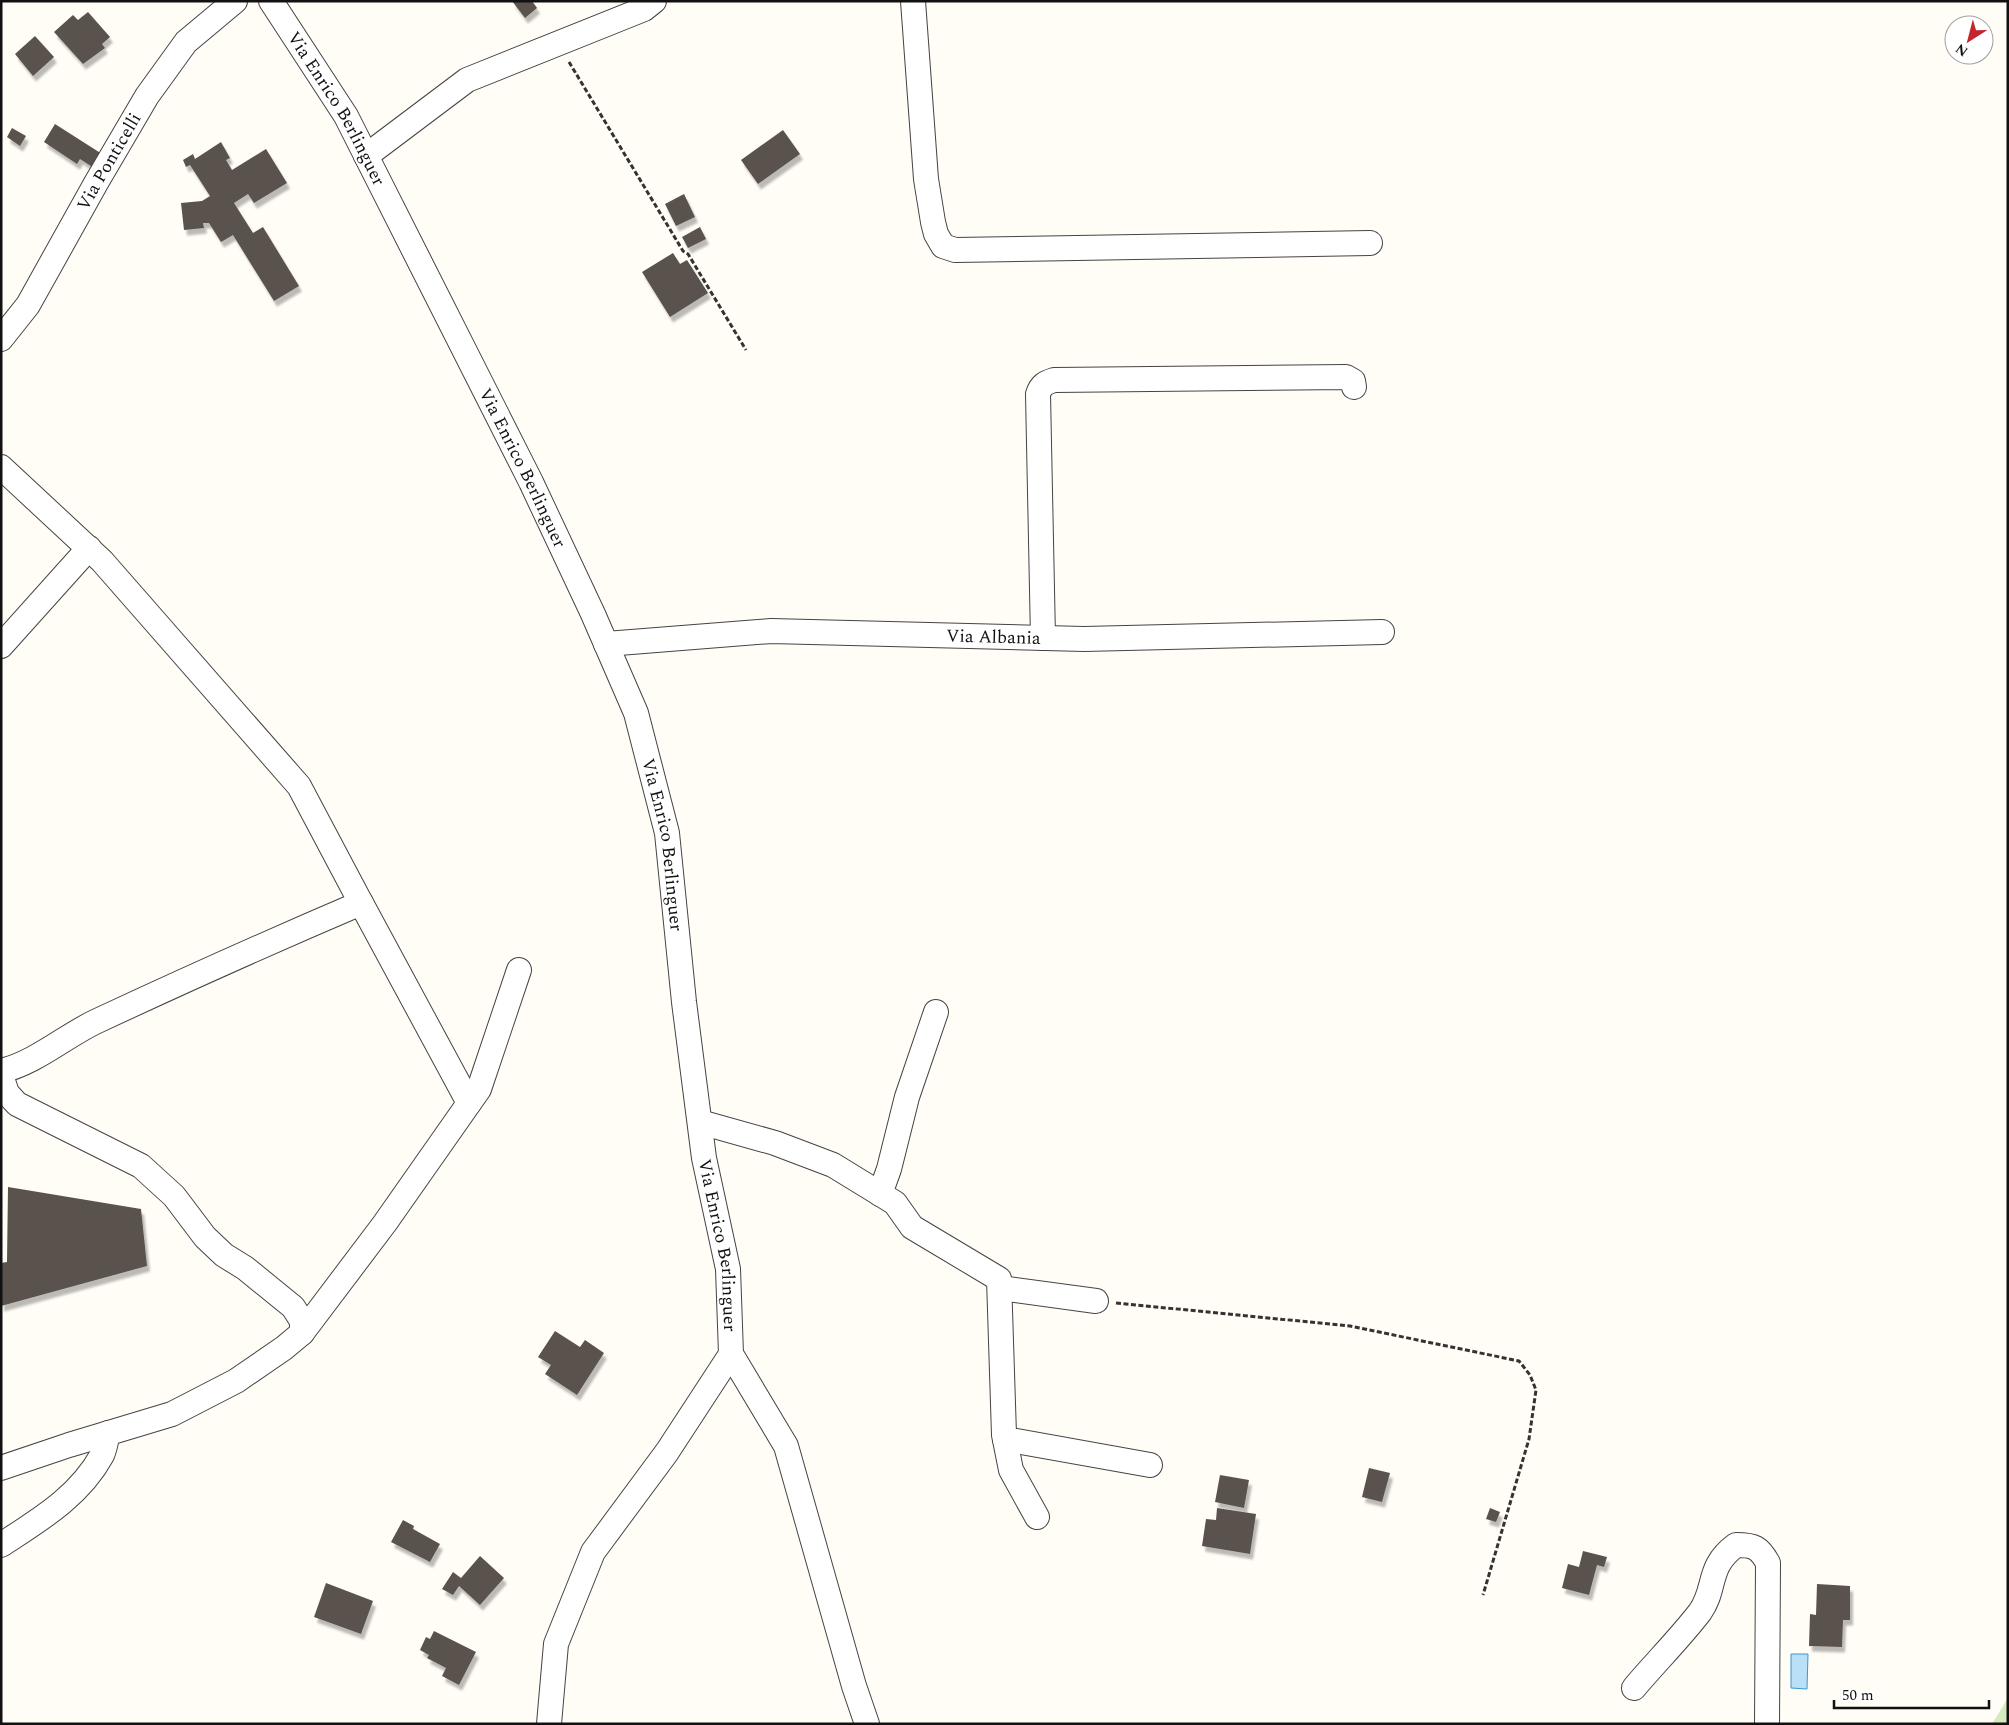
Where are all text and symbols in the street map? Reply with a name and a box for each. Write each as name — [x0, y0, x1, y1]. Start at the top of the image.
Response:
north arrow — [1944, 15, 1994, 65]
street label: Via Enrico Berlinguer — [280, 26, 392, 190]
text: N — [1951, 38, 1972, 62]
street label: Via Ponticelli — [70, 108, 148, 216]
street label: Via Enrico Berlinguer — [472, 383, 573, 552]
street label: Via Albania — [946, 622, 1041, 652]
street label: Via Enrico Berlinguer — [634, 755, 690, 932]
street label: Via Enrico Berlinguer — [691, 1156, 743, 1332]
scale bar — [1834, 1678, 1989, 1710]
text: 50 m — [1842, 1684, 1874, 1707]

